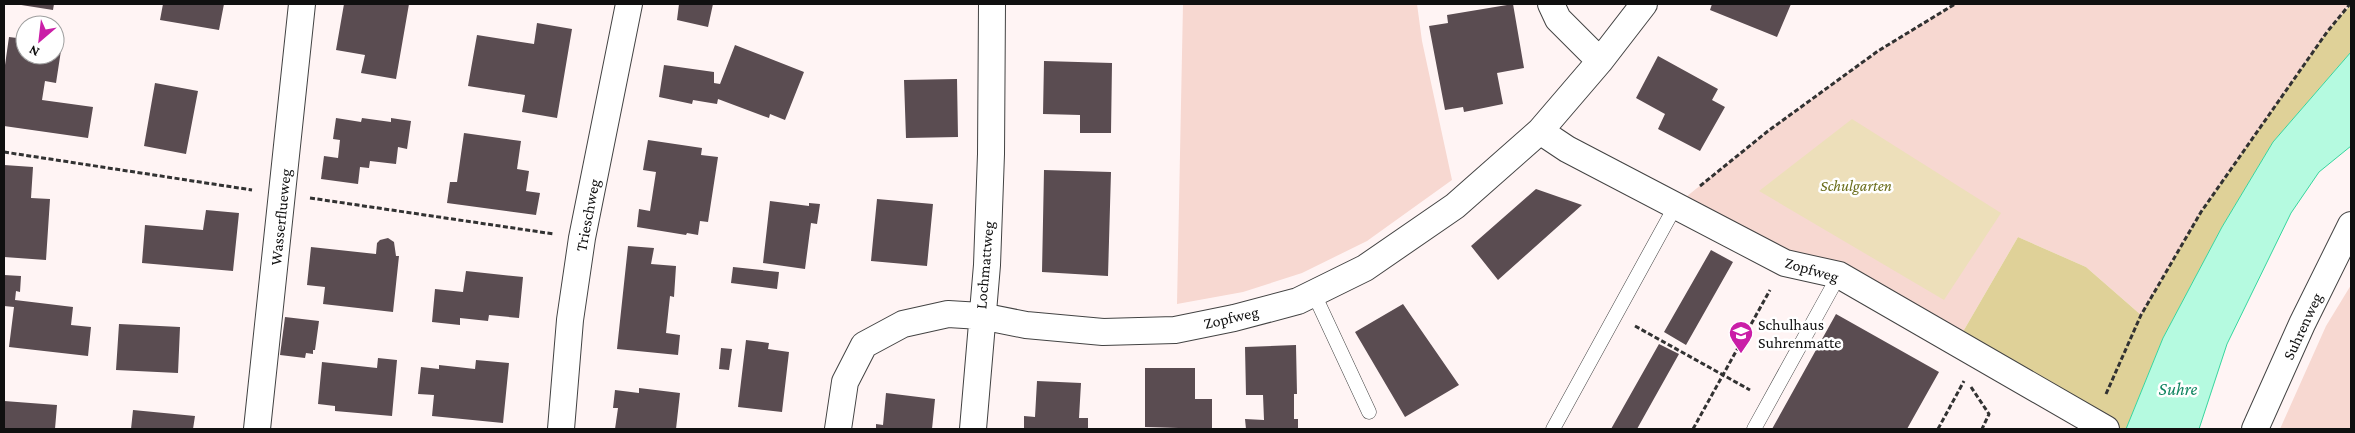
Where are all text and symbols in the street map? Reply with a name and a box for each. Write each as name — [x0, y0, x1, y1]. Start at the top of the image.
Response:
north arrow — [15, 15, 65, 65]
text: N — [26, 42, 42, 61]
street label: Wasserflueweg — [267, 168, 295, 266]
street label: Trieschweg — [572, 177, 604, 253]
park label: Schulgarten — [1820, 177, 1892, 195]
street label: Lochmattweg — [972, 220, 998, 310]
street label: Zopfweg — [1783, 254, 1841, 286]
street label: Suhrenweg — [2280, 290, 2326, 363]
street label: Zopfweg — [1202, 303, 1261, 333]
place label: Schulhaus Suhrenmatte — [1758, 316, 1841, 351]
school or university icon: Schulhaus Suhrenmatte — [1728, 320, 1754, 354]
water label: Suhre — [2159, 379, 2198, 399]

